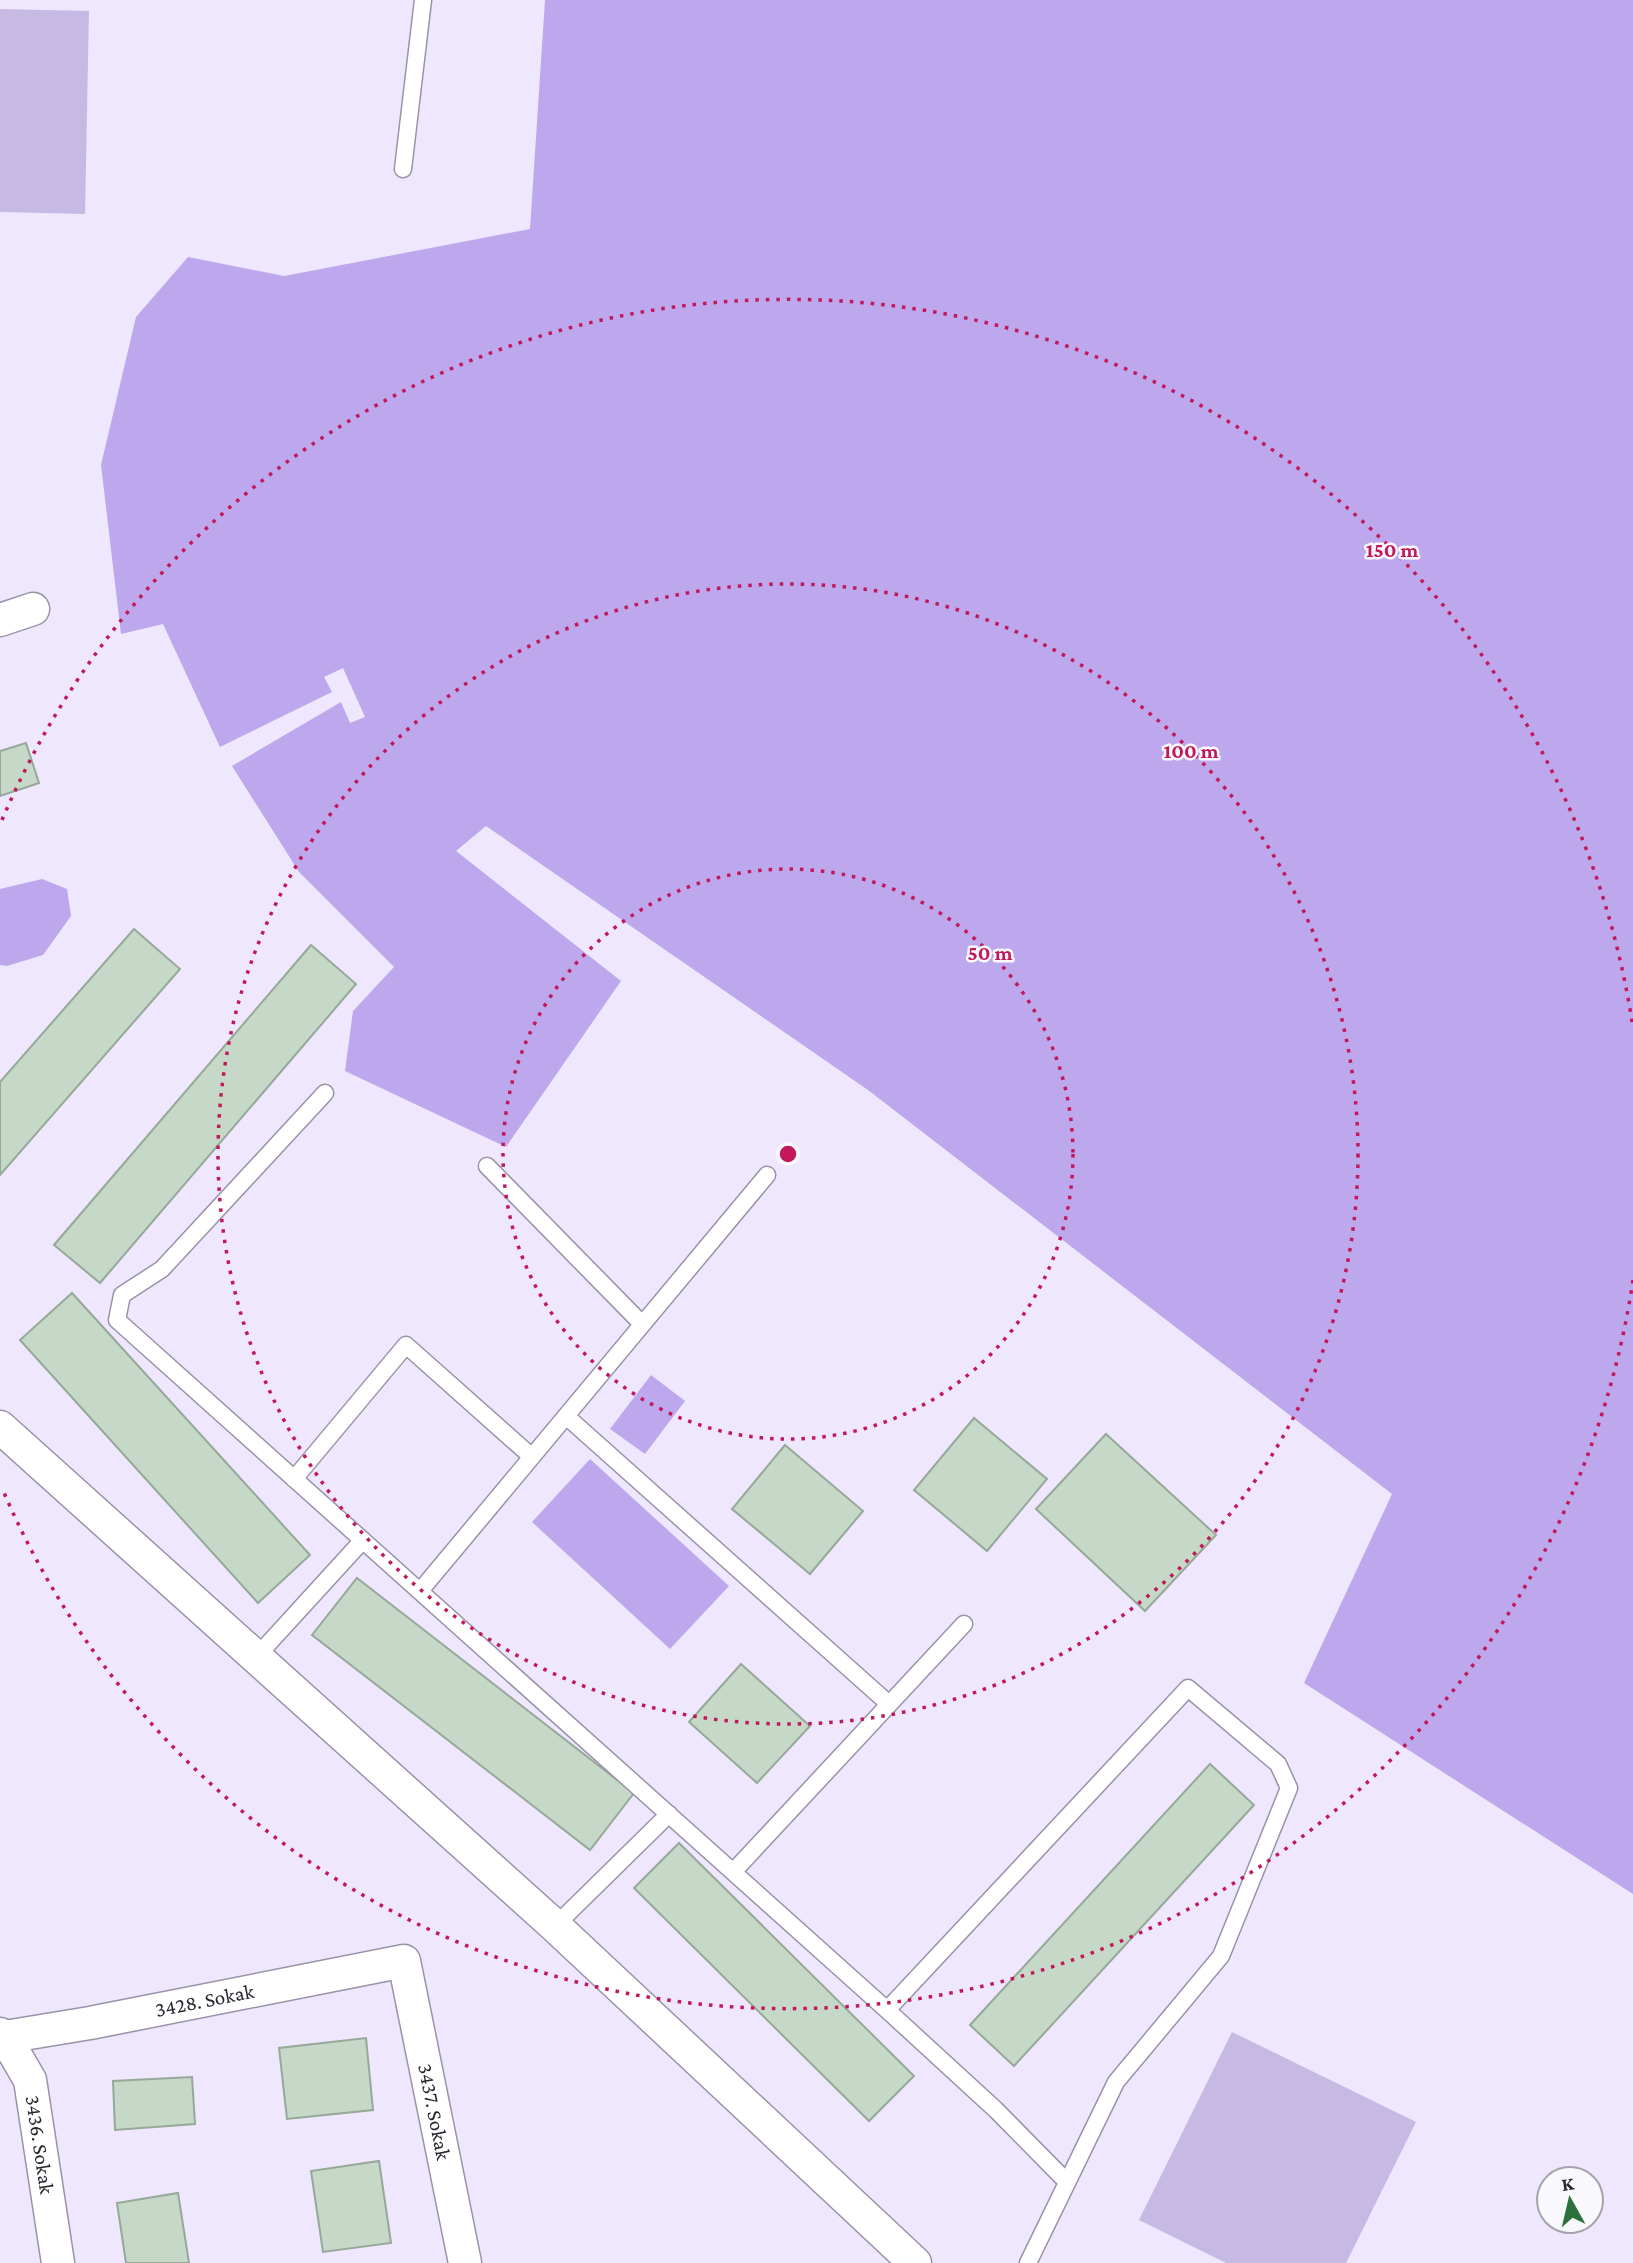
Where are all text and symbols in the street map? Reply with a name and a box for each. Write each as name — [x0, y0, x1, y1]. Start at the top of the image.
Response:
text: 150 m — [1366, 538, 1419, 562]
text: 100 m — [1163, 739, 1219, 763]
text: 50 m — [968, 941, 1013, 965]
centre of rings — [776, 1142, 800, 1166]
street label: 3428. Sokak — [153, 1979, 256, 2022]
street label: 3437. Sokak — [413, 2061, 456, 2162]
street label: 3436. Sokak — [20, 2094, 59, 2196]
north arrow — [1535, 2165, 1605, 2235]
text: K — [1560, 2172, 1576, 2195]

